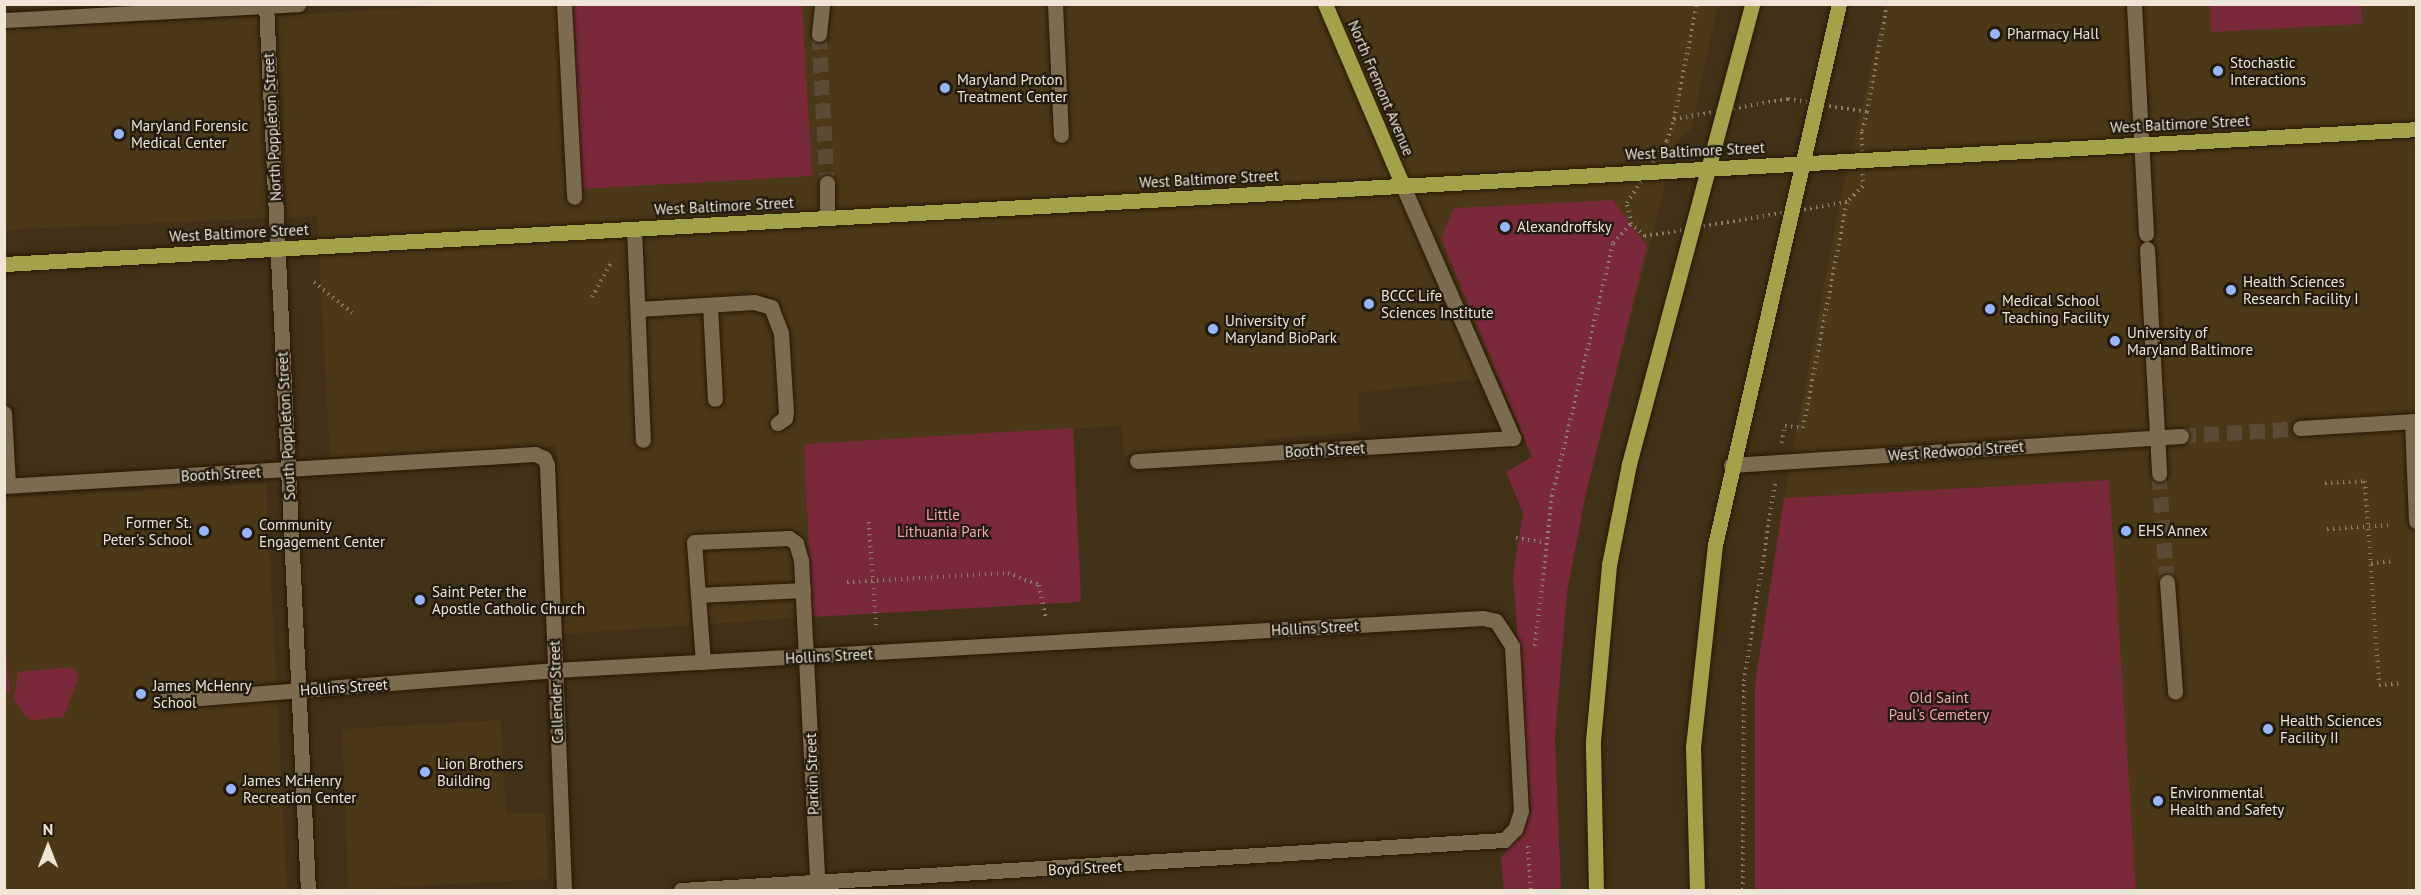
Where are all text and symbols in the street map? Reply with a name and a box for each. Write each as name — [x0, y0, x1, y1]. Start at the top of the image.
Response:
street label: North Fremont Avenue — [1344, 17, 1418, 159]
place label: Pharmacy Hall — [2007, 25, 2100, 43]
marker: Pharmacy Hall — [1988, 27, 2002, 41]
street label: North Poppleton Street — [259, 52, 285, 202]
place label: Stochastic Interactions — [2230, 53, 2306, 88]
marker: Stochastic Interactions — [2211, 64, 2225, 78]
place label: Maryland Proton Treatment Center — [957, 70, 1068, 105]
marker: Maryland Proton Treatment Center — [938, 81, 952, 95]
street label: West Baltimore Street — [2110, 111, 2250, 137]
place label: Maryland Forensic Medical Center — [131, 116, 248, 151]
marker: Maryland Forensic Medical Center — [112, 127, 126, 141]
street label: West Baltimore Street — [1625, 138, 1765, 164]
street label: West Baltimore Street — [1139, 166, 1279, 192]
street label: West Baltimore Street — [654, 193, 794, 219]
place label: Alexandroffsky — [1517, 218, 1612, 236]
street label: West Baltimore Street — [169, 220, 309, 246]
marker: Alexandroffsky — [1498, 220, 1512, 234]
place label: Health Sciences Research Facility I — [2243, 272, 2359, 307]
marker: Health Sciences Research Facility I — [2224, 283, 2238, 297]
place label: BCCC Life Sciences Institute — [1381, 286, 1494, 321]
place label: Medical School Teaching Facility — [2002, 291, 2109, 326]
marker: BCCC Life Sciences Institute — [1362, 297, 1376, 311]
marker: Medical School Teaching Facility — [1983, 302, 1997, 316]
place label: University of Maryland BioPark — [1225, 311, 1337, 346]
marker: University of Maryland BioPark — [1206, 322, 1220, 336]
place label: University of Maryland Baltimore — [2127, 323, 2253, 358]
marker: University of Maryland Baltimore — [2108, 334, 2122, 348]
street label: South Poppleton Street — [273, 351, 299, 501]
street label: West Redwood Street — [1888, 437, 2024, 465]
street label: Booth Street — [1284, 439, 1366, 461]
street label: Booth Street — [180, 463, 262, 485]
park label: Little Lithuania Park — [897, 505, 989, 540]
place label: Former St. Peter's School — [103, 513, 192, 548]
place label: Community Engagement Center — [259, 515, 385, 550]
place label: EHS Annex — [2138, 522, 2208, 540]
marker: Former St. Peter's School — [197, 524, 211, 538]
marker: EHS Annex — [2119, 524, 2133, 538]
marker: Community Engagement Center — [240, 526, 254, 540]
place label: Saint Peter the Apostle Catholic Church — [432, 582, 586, 617]
marker: Saint Peter the Apostle Catholic Church — [413, 593, 427, 607]
street label: Hollins Street — [1271, 617, 1359, 639]
street label: Callender Street — [545, 640, 567, 744]
street label: Hollins Street — [785, 645, 873, 667]
street label: Hollins Street — [300, 675, 388, 699]
place label: James McHenry School — [153, 676, 252, 711]
marker: James McHenry School — [134, 687, 148, 701]
park label: Old Saint Paul's Cemetery — [1889, 688, 1989, 723]
place label: Health Sciences Facility II — [2280, 711, 2382, 746]
marker: Health Sciences Facility II — [2261, 722, 2275, 736]
street label: Parkin Street — [802, 733, 822, 815]
place label: Lion Brothers Building — [437, 754, 523, 789]
marker: Lion Brothers Building — [418, 765, 432, 779]
place label: James McHenry Recreation Center — [243, 771, 356, 806]
marker: James McHenry Recreation Center — [224, 782, 238, 796]
place label: Environmental Health and Safety — [2170, 783, 2284, 818]
marker: Environmental Health and Safety — [2151, 794, 2165, 808]
north arrow — [18, 817, 78, 877]
text: N — [43, 819, 53, 839]
street label: Boyd Street — [1048, 857, 1122, 879]

